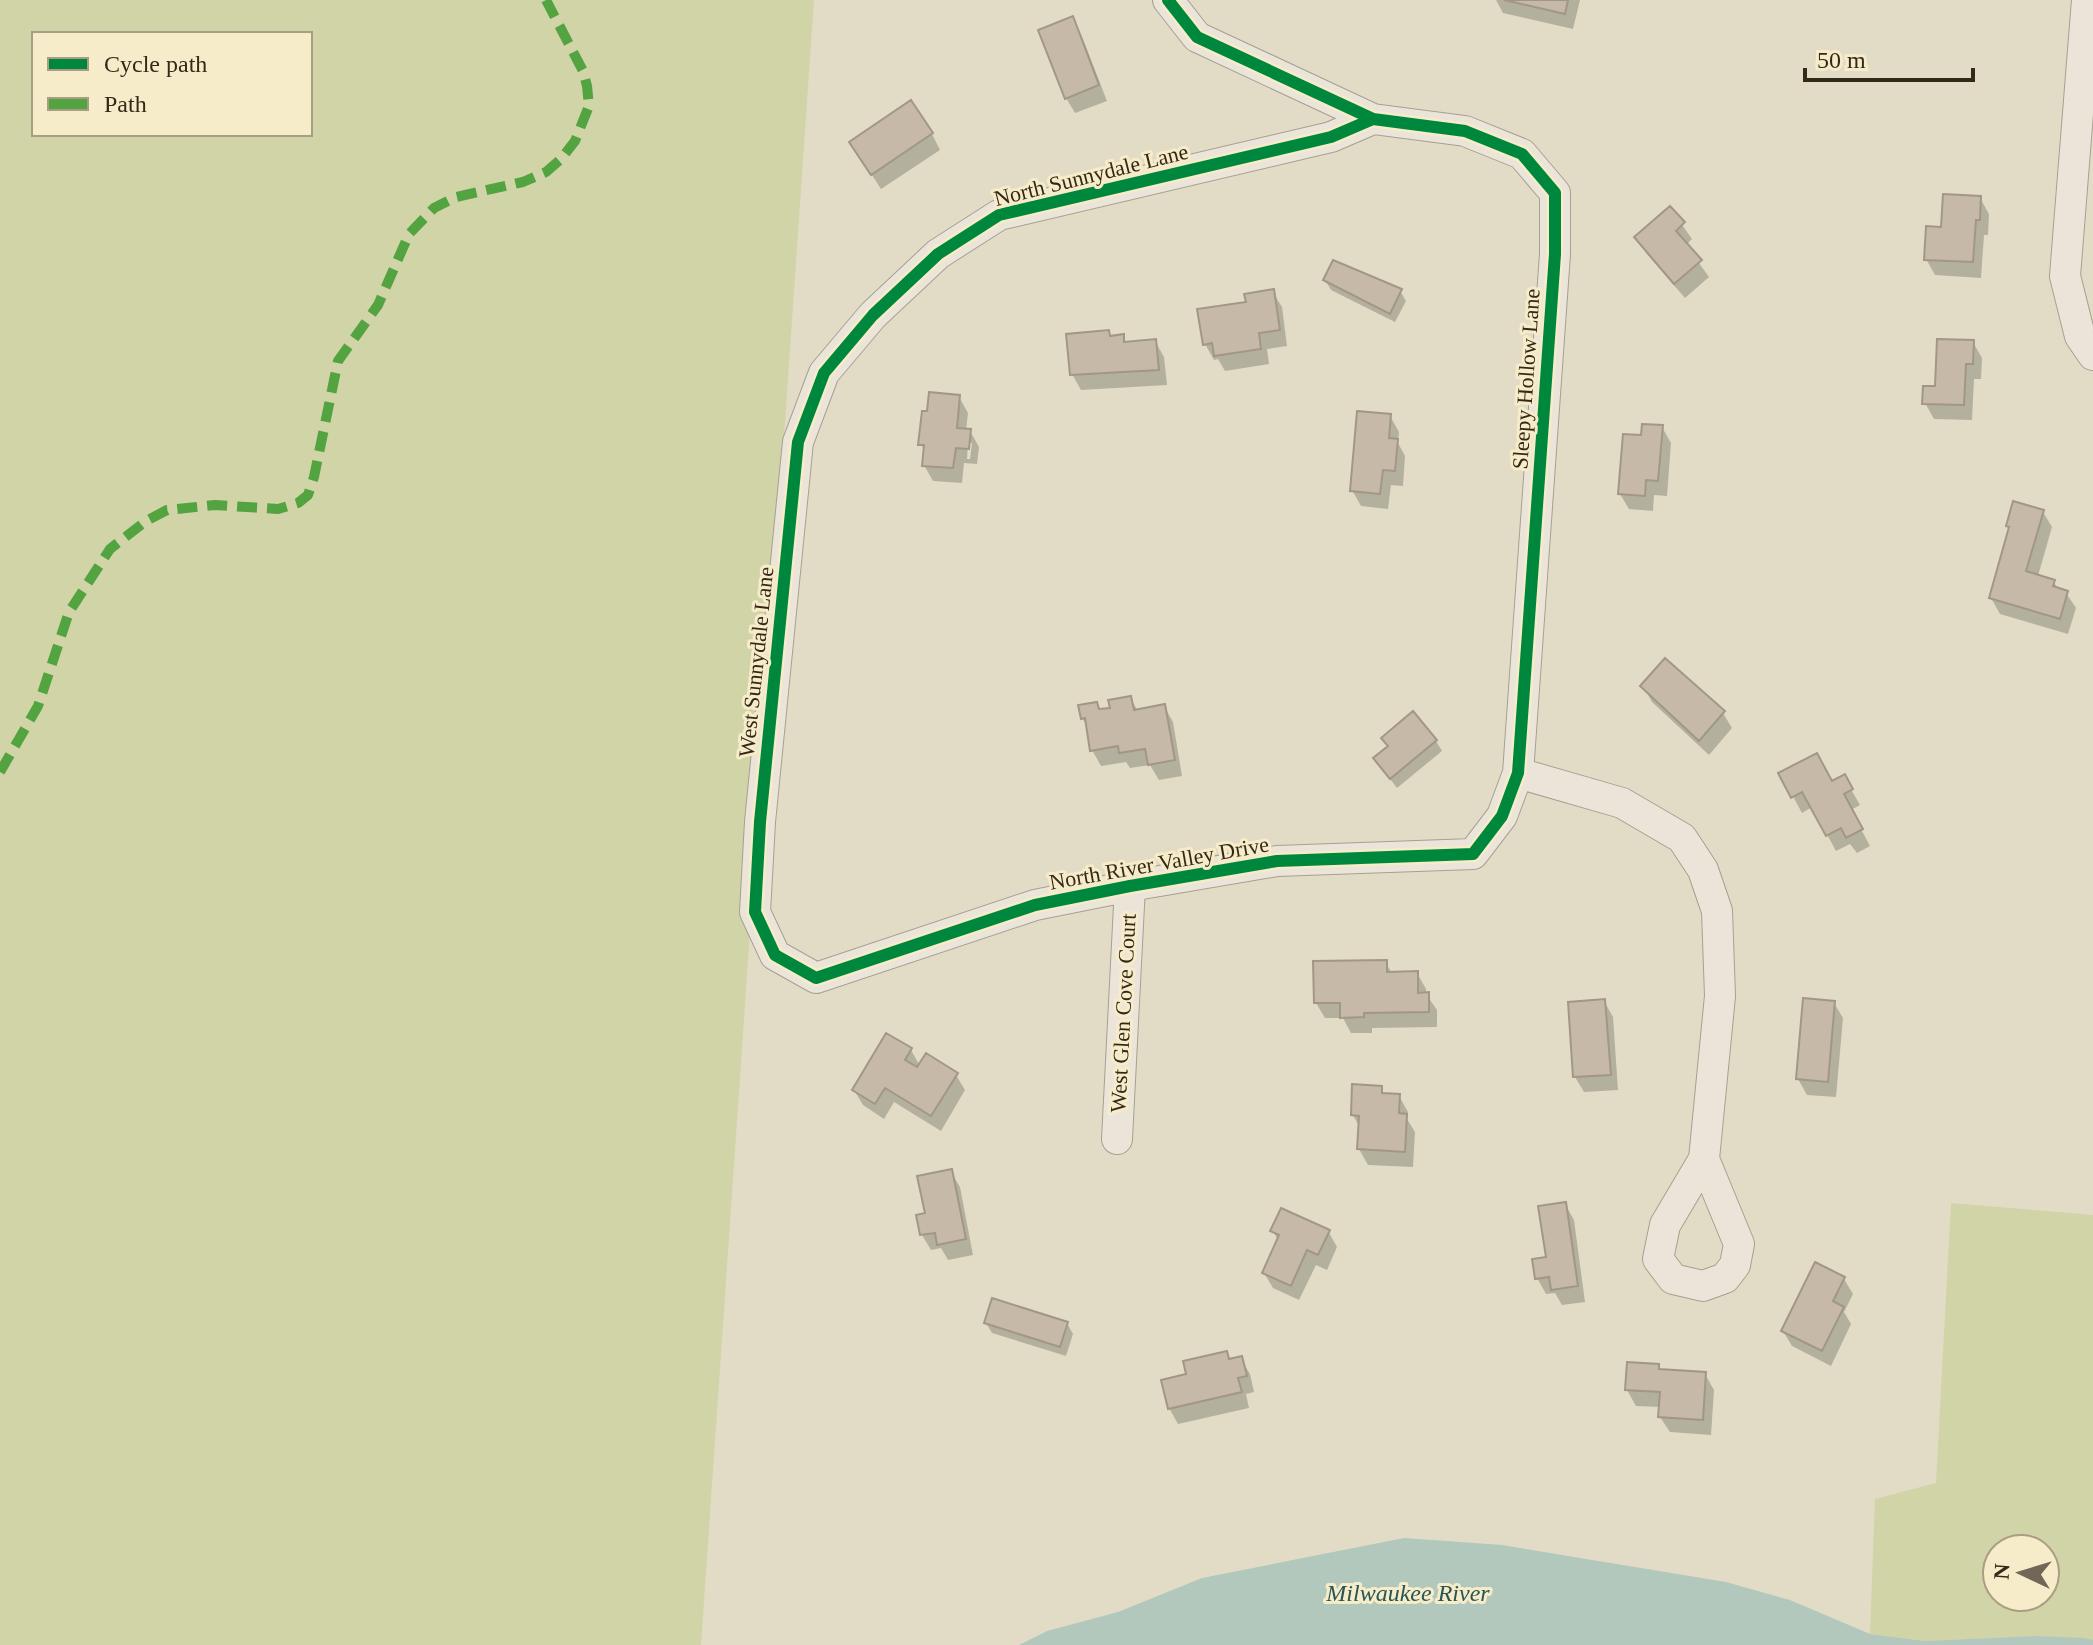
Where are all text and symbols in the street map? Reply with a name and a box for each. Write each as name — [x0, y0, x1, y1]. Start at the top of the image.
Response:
legend — [32, 32, 312, 136]
scale bar — [1805, 32, 1973, 82]
text: 50 m — [1817, 47, 1866, 73]
text: Cycle path — [104, 51, 207, 77]
text: Path — [104, 91, 147, 117]
street label: North Sunnydale Lane — [991, 139, 1191, 211]
street label: Sleepy Hollow Lane — [1507, 288, 1545, 470]
street label: West Sunnydale Lane — [734, 566, 778, 758]
street label: North River Valley Drive — [1047, 831, 1271, 895]
street label: West Glen Cove Court — [1105, 913, 1141, 1113]
north arrow — [1981, 1533, 2061, 1613]
text: N — [1989, 1563, 2015, 1580]
water label: Milwaukee River — [1325, 1580, 1490, 1606]

